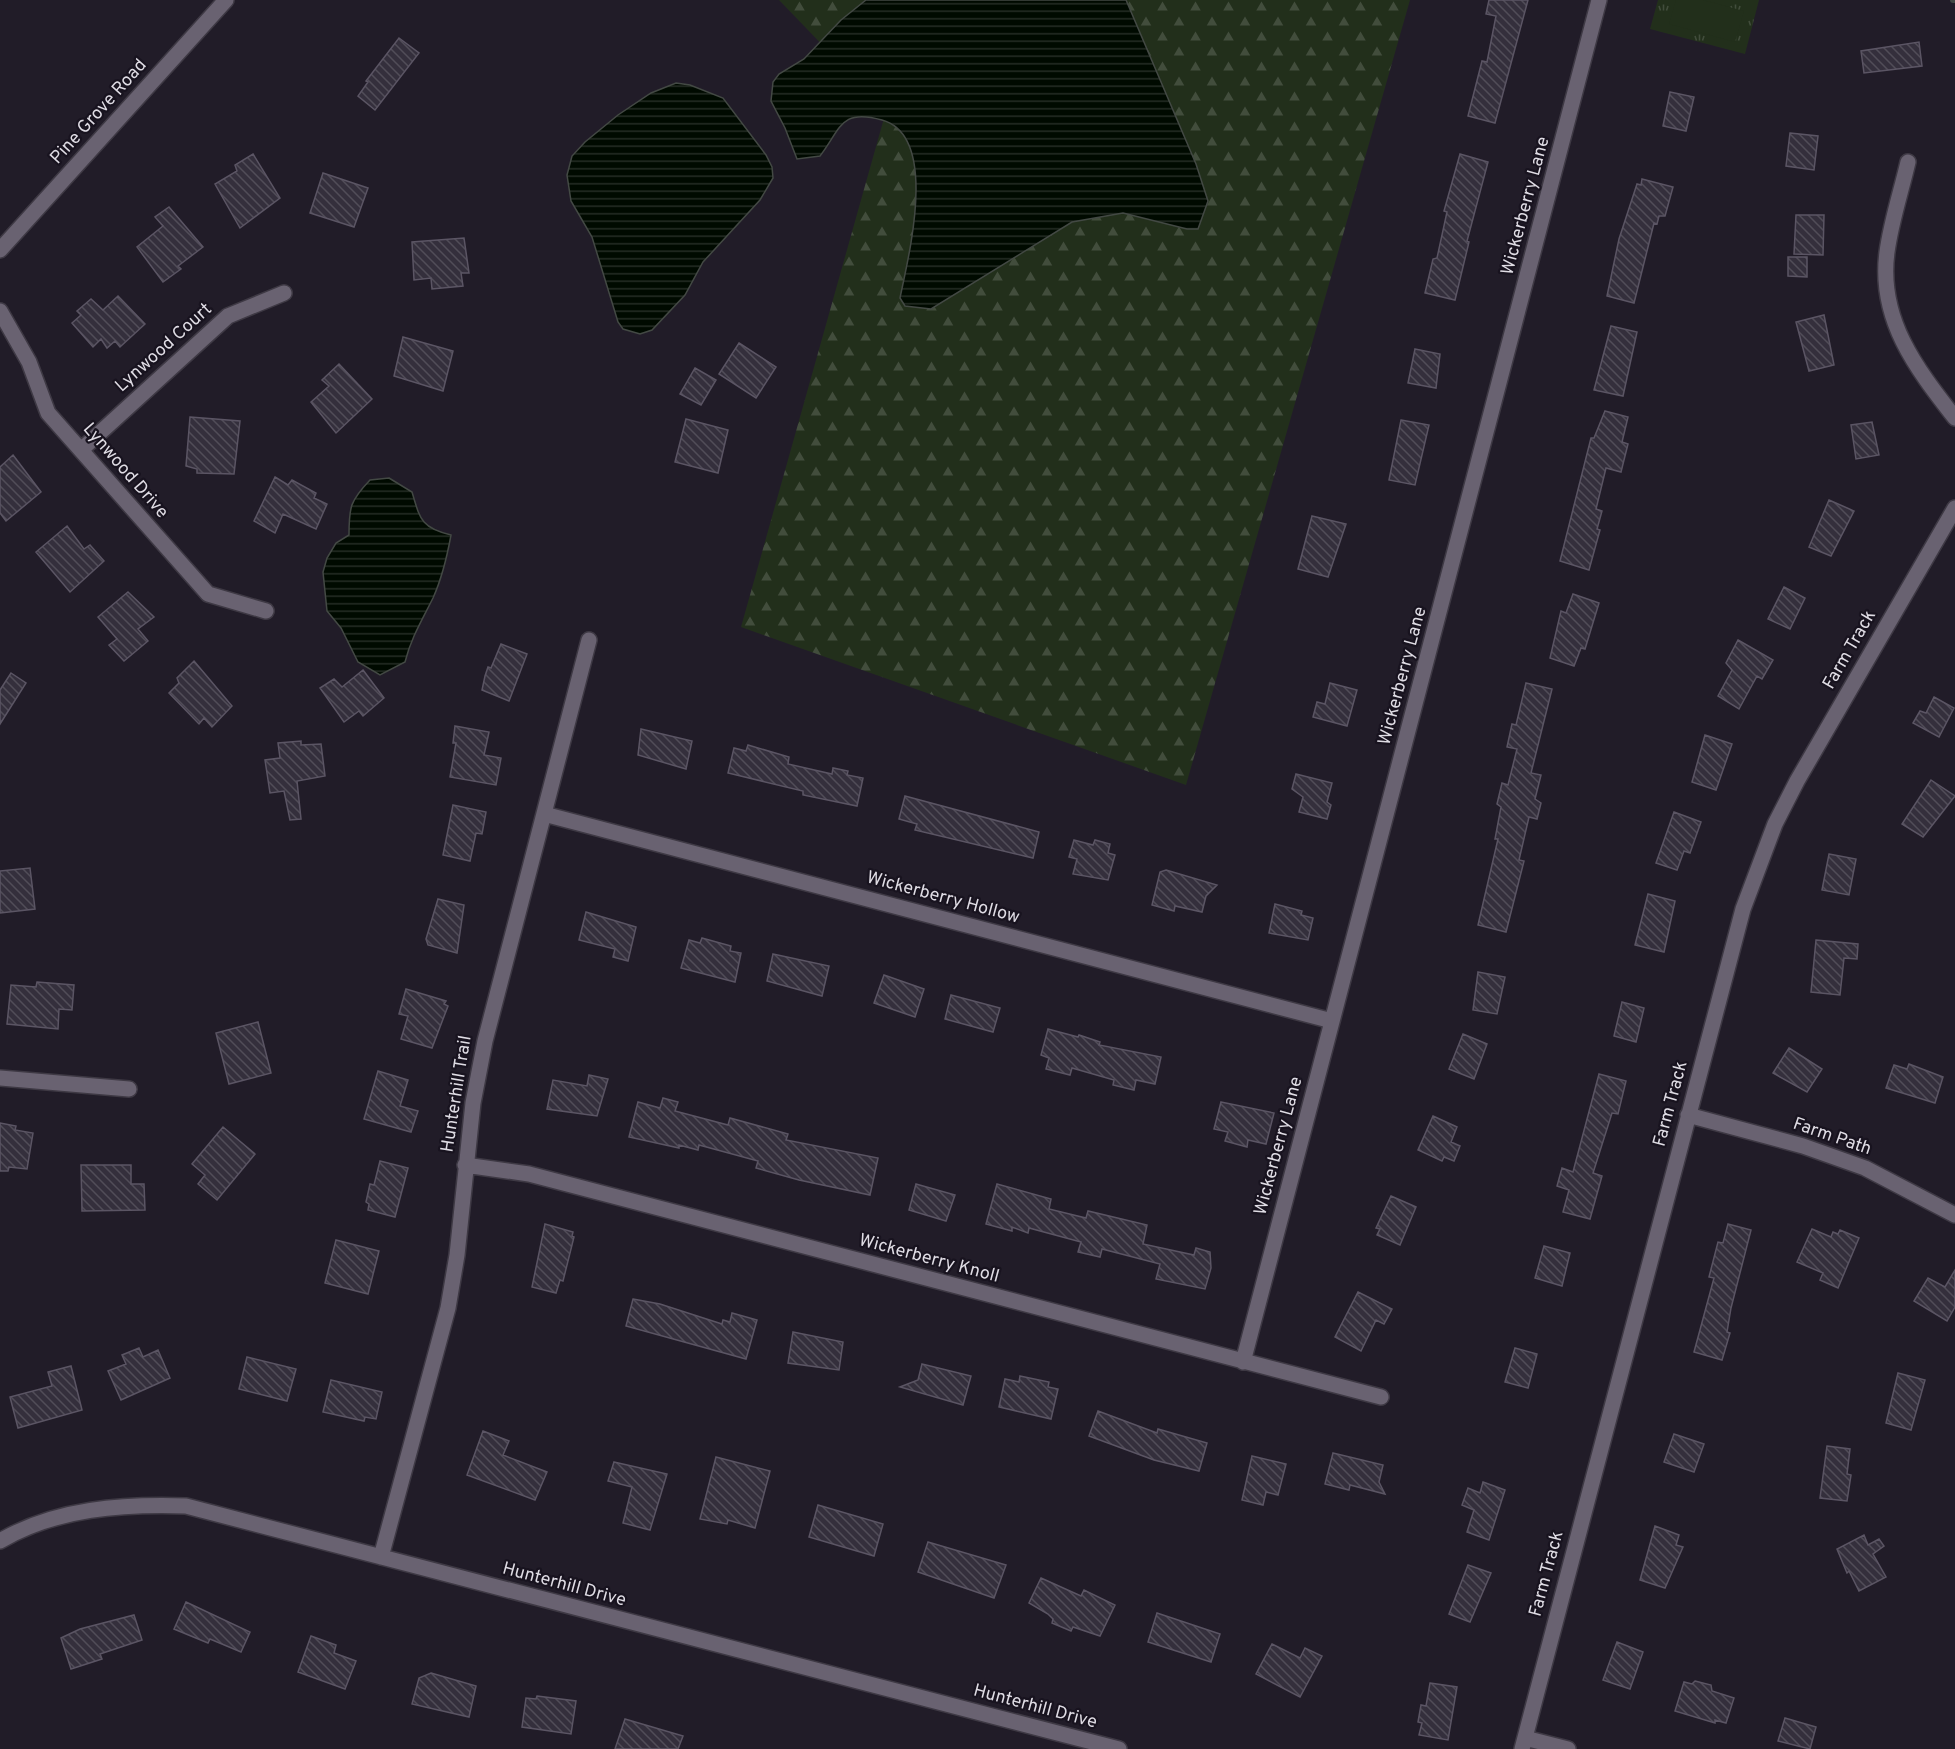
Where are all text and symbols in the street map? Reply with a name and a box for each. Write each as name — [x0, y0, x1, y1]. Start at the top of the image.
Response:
street label: Pine Grove Road — [46, 55, 152, 169]
street label: Wickerberry Lane — [1496, 134, 1556, 278]
street label: Lynwood Court — [111, 298, 217, 398]
street label: Lynwood Drive — [77, 418, 173, 524]
street label: Wickerberry Lane — [1373, 604, 1433, 748]
street label: Farm Track — [1818, 606, 1882, 694]
street label: Wickerberry Hollow — [864, 867, 1022, 930]
street label: Hunterhill Trail — [436, 1034, 478, 1154]
street label: Farm Track — [1649, 1059, 1693, 1149]
street label: Wickerberry Lane — [1249, 1074, 1309, 1218]
street label: Farm Path — [1790, 1113, 1874, 1161]
street label: Wickerberry Knoll — [856, 1229, 1002, 1289]
street label: Farm Track — [1525, 1529, 1569, 1619]
street label: Hunterhill Drive — [500, 1557, 628, 1613]
street label: Hunterhill Drive — [971, 1679, 1099, 1735]

